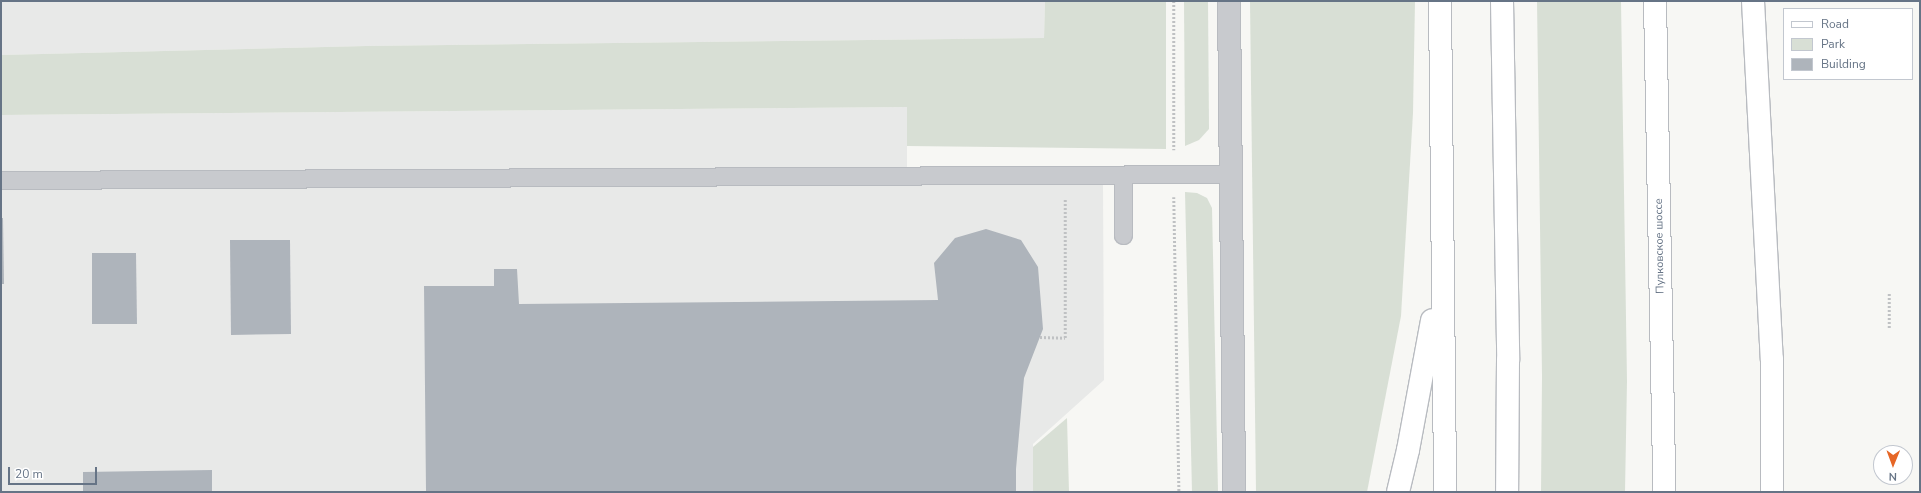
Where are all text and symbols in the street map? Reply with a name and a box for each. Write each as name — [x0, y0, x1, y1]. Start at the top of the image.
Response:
legend — [1783, 8, 1913, 80]
text: Road — [1821, 16, 1849, 32]
text: Park — [1821, 36, 1845, 52]
text: Building — [1821, 56, 1866, 72]
street label: Пулковское шоссе — [1653, 198, 1667, 294]
north arrow — [1873, 445, 1913, 485]
scale bar — [10, 459, 99, 485]
text: 20 m — [15, 466, 43, 482]
text: N — [1889, 469, 1897, 484]

